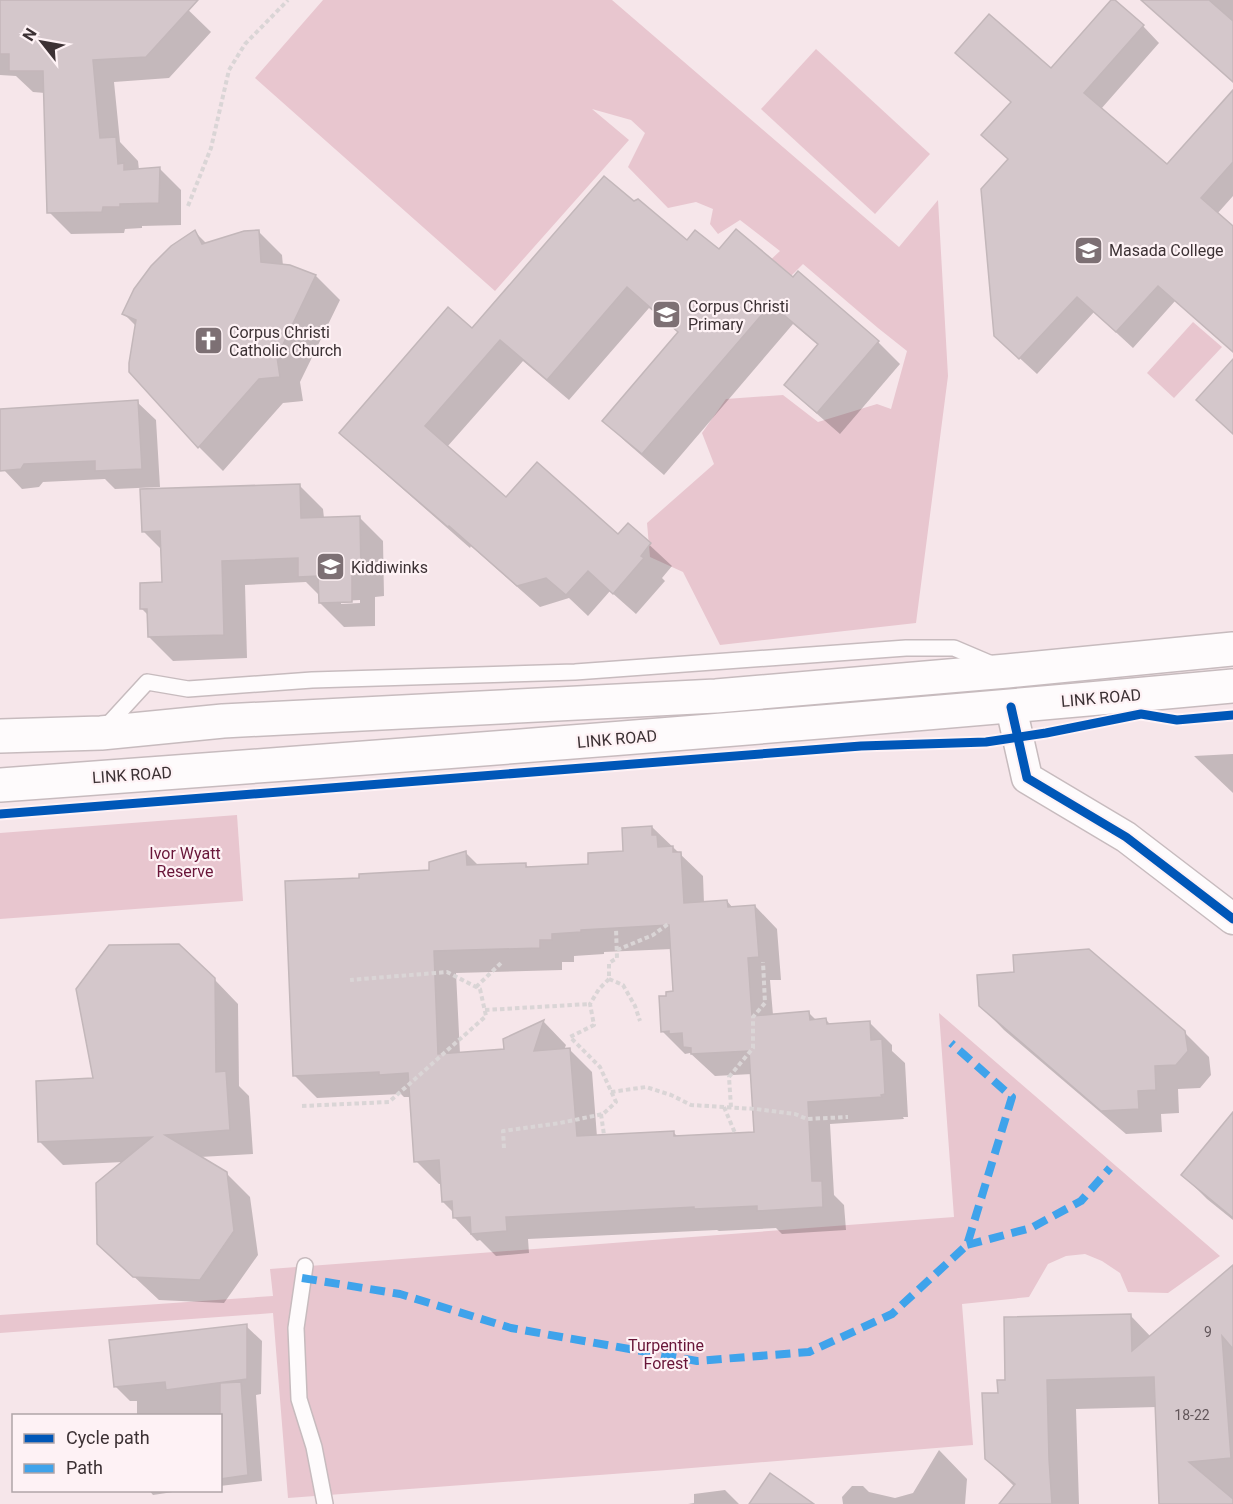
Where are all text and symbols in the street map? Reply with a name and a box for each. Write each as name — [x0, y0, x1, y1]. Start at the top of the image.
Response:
north arrow — [12, 12, 72, 72]
text: N — [19, 25, 41, 44]
school or university icon: Masada College — [1072, 234, 1104, 266]
place label: Masada College — [1109, 241, 1224, 260]
place label: Corpus Christi Primary — [688, 297, 789, 334]
school or university icon: Corpus Christi Primary — [651, 299, 683, 331]
place label: Corpus Christi Catholic Church — [229, 323, 342, 360]
church icon: Corpus Christi Catholic Church — [192, 325, 224, 357]
school or university icon: Kiddiwinks — [314, 551, 346, 583]
place label: Kiddiwinks — [351, 558, 428, 577]
street label: LINK ROAD — [1060, 685, 1142, 711]
street label: LINK ROAD — [576, 726, 658, 752]
street label: LINK ROAD — [91, 763, 173, 787]
park label: Ivor Wyatt Reserve — [149, 844, 221, 881]
house number: 9 — [1204, 1324, 1212, 1340]
park label: Turpentine Forest — [628, 1336, 704, 1373]
house number: 18-22 — [1174, 1407, 1210, 1423]
legend — [12, 1414, 222, 1492]
text: Cycle path — [66, 1427, 150, 1448]
text: Path — [66, 1457, 103, 1478]

